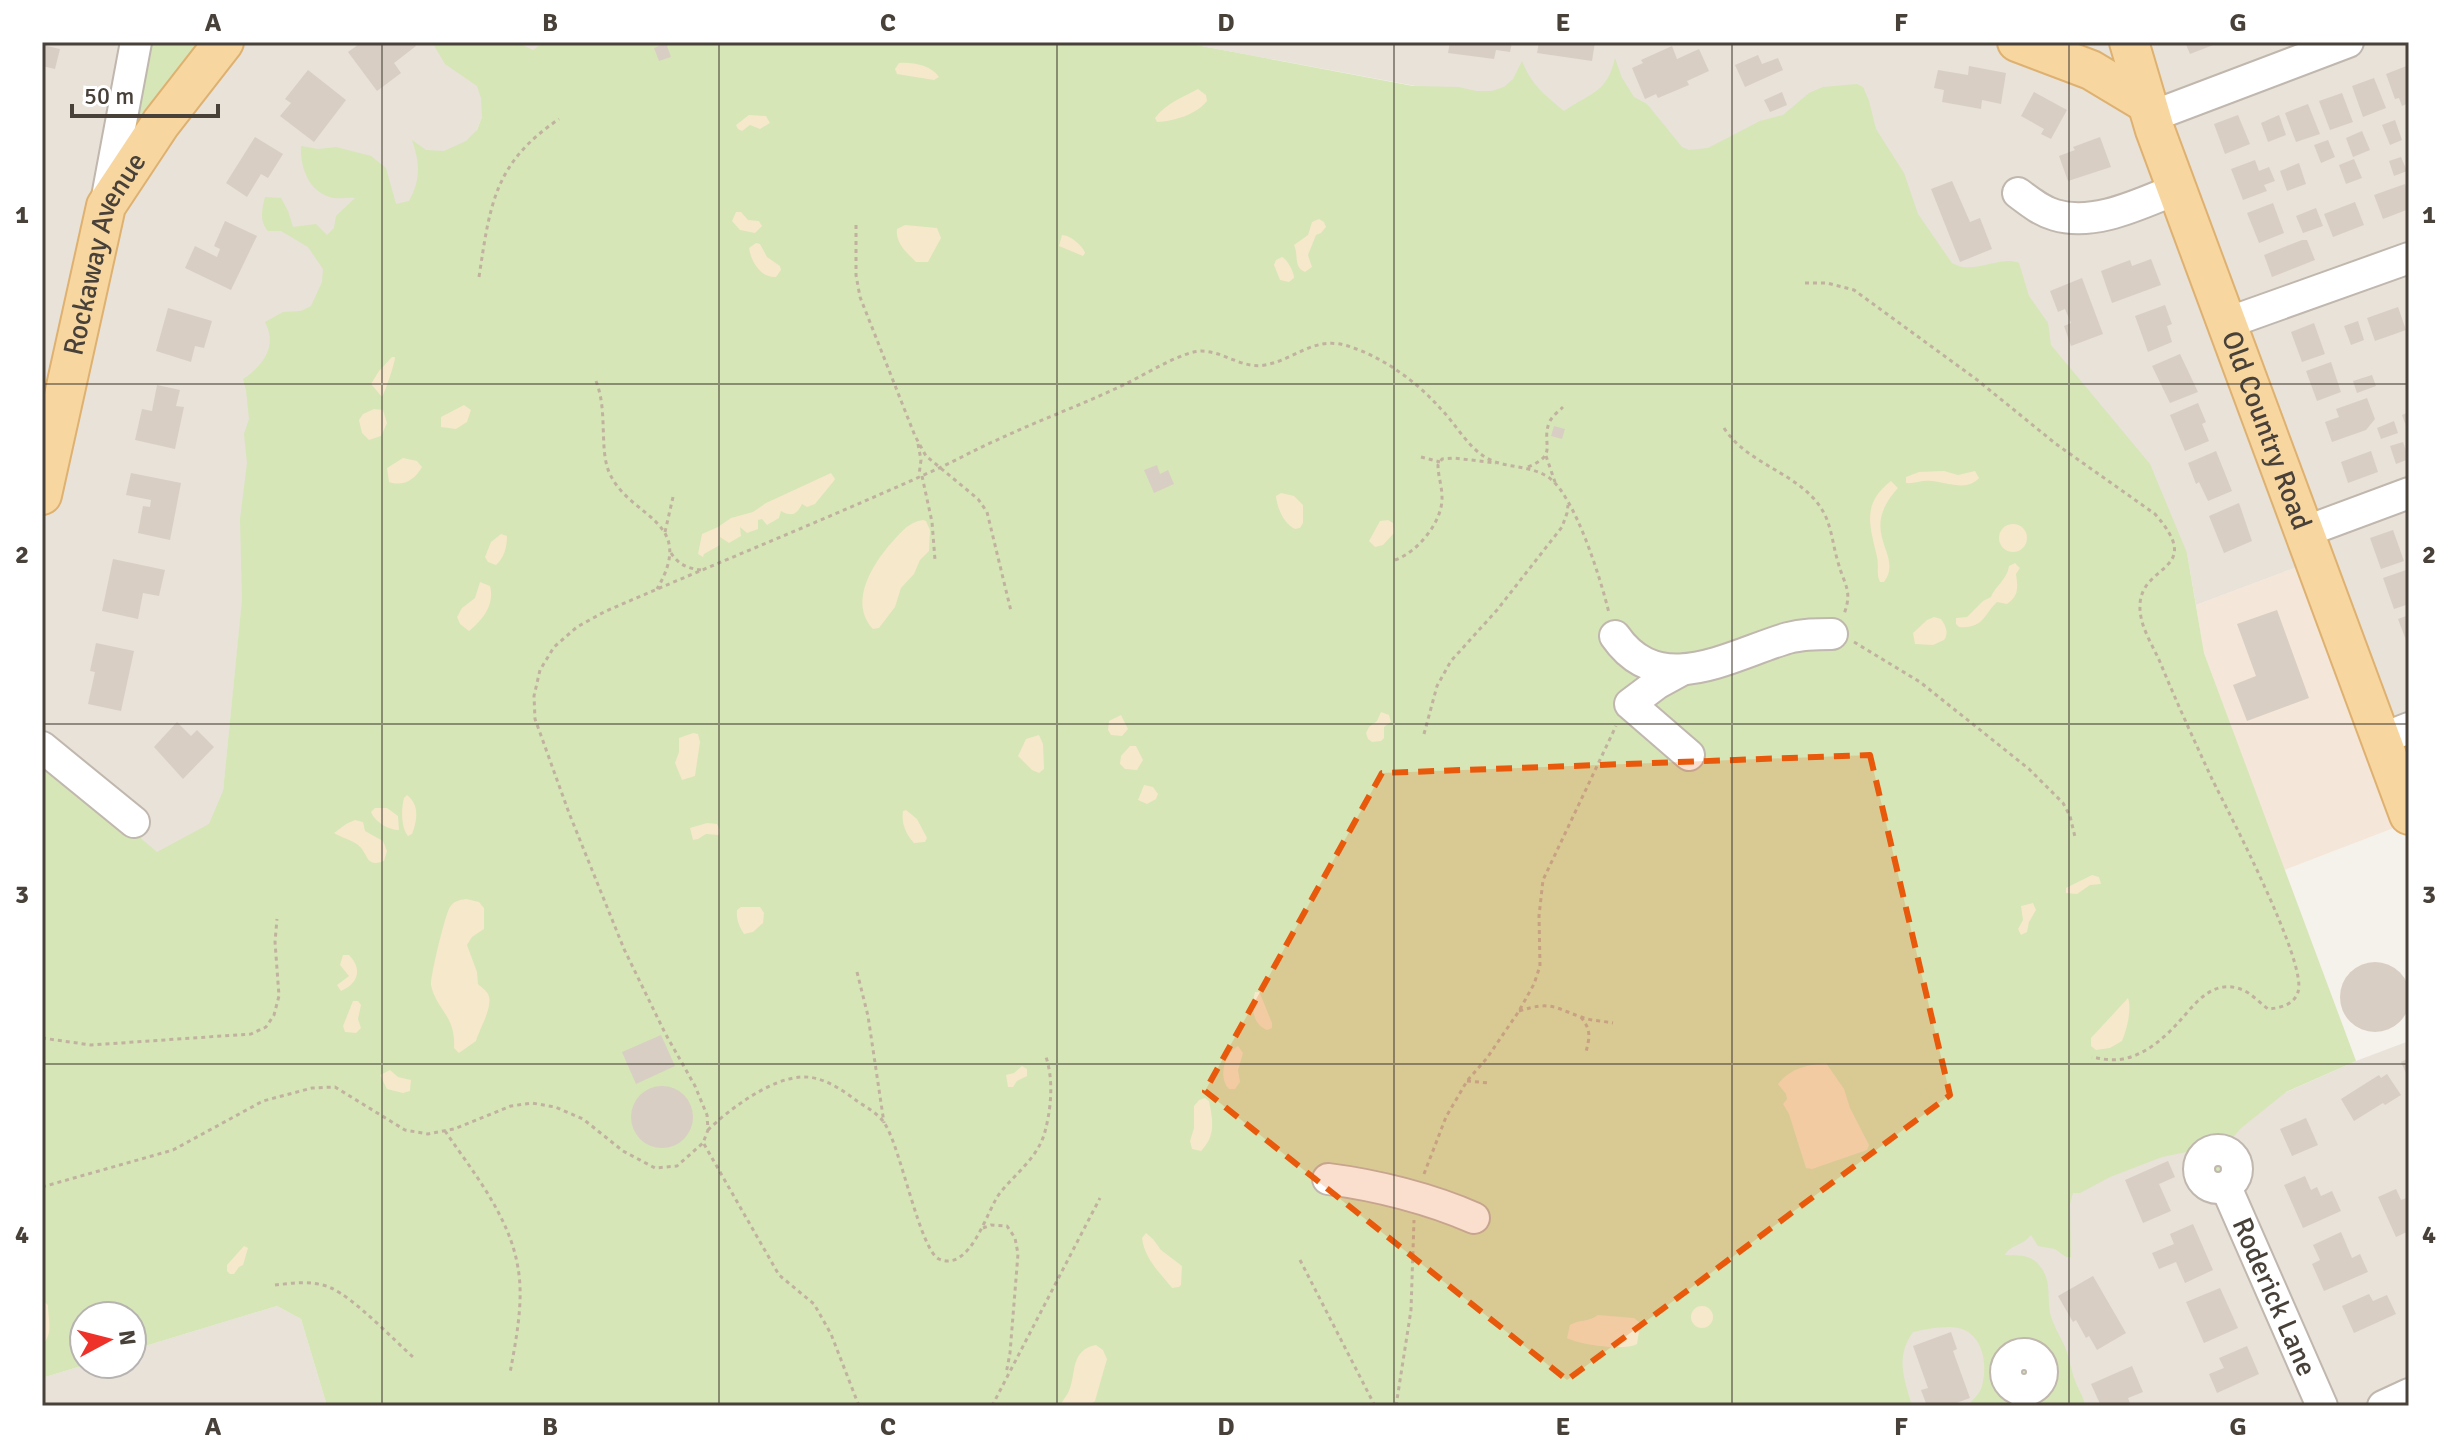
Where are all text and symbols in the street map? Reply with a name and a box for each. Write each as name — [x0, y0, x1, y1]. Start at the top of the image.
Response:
text: A — [205, 7, 222, 39]
text: B — [542, 7, 558, 39]
text: C — [880, 7, 896, 39]
text: D — [1217, 7, 1235, 39]
text: E — [1556, 7, 1570, 39]
text: F — [1894, 7, 1908, 39]
text: G — [2229, 7, 2247, 39]
scale bar — [72, 68, 218, 118]
text: 50 m — [84, 81, 134, 111]
street label: Rockaway Avenue — [56, 146, 154, 358]
text: 1 — [15, 199, 29, 231]
text: 1 — [2422, 199, 2436, 231]
street label: Old Country Road — [2214, 326, 2319, 534]
text: 2 — [15, 539, 29, 571]
text: 2 — [2422, 539, 2436, 571]
text: 3 — [15, 879, 29, 911]
text: 3 — [2422, 879, 2436, 911]
street label: Roderick Lane — [2225, 1212, 2324, 1381]
text: 4 — [15, 1219, 29, 1251]
text: 4 — [2422, 1219, 2436, 1251]
north arrow — [68, 1300, 148, 1380]
text: N — [113, 1328, 142, 1347]
text: A — [205, 1411, 222, 1443]
text: B — [542, 1411, 558, 1443]
text: C — [880, 1411, 896, 1443]
text: D — [1217, 1411, 1235, 1443]
text: E — [1556, 1411, 1570, 1443]
text: F — [1894, 1411, 1908, 1443]
text: G — [2229, 1411, 2247, 1443]

